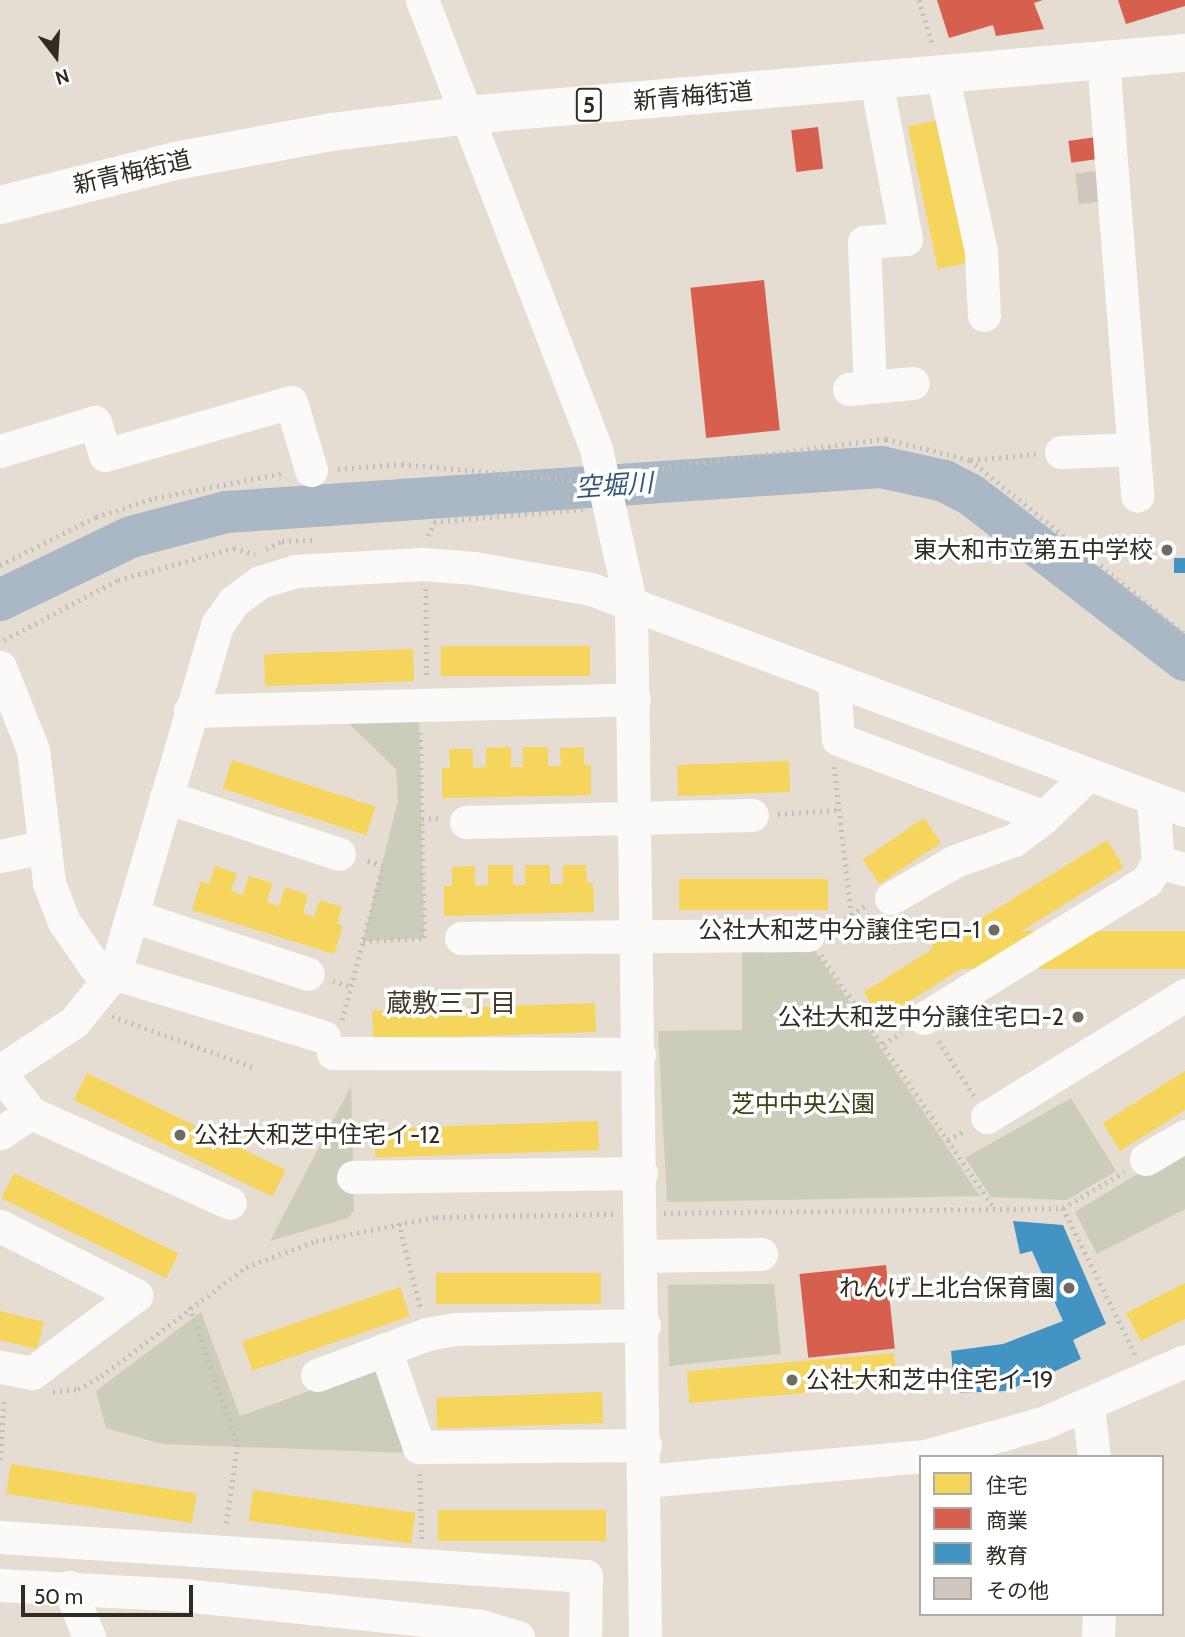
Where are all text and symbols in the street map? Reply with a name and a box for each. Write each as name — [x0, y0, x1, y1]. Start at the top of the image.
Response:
north arrow — [21, 21, 91, 91]
text: N — [52, 64, 72, 90]
street label: 新青梅街道 — [632, 76, 754, 116]
road number: 5 — [575, 86, 603, 124]
street label: 新青梅街道 — [70, 144, 194, 200]
water label: 空堀川 — [574, 468, 654, 504]
place label: 東大和市立第五中学校 — [913, 536, 1153, 564]
marker: 東大和市立第五中学校 — [1159, 542, 1175, 558]
place label: 公社大和芝中分譲住宅ロ-1 — [698, 916, 980, 944]
marker: 公社大和芝中分譲住宅ロ-1 — [986, 922, 1002, 938]
district label: 蔵敷三丁目 — [386, 988, 516, 1020]
place label: 公社大和芝中分譲住宅ロ-2 — [778, 1003, 1064, 1031]
marker: 公社大和芝中分譲住宅ロ-2 — [1070, 1009, 1086, 1025]
park label: 芝中中央公園 — [731, 1090, 875, 1118]
place label: 公社大和芝中住宅イ-12 — [194, 1121, 440, 1149]
marker: 公社大和芝中住宅イ-12 — [172, 1127, 188, 1143]
place label: れんげ上北台保育園 — [839, 1274, 1055, 1302]
marker: れんげ上北台保育園 — [1061, 1280, 1077, 1296]
place label: 公社大和芝中住宅イ-19 — [806, 1366, 1053, 1394]
marker: 公社大和芝中住宅イ-19 — [784, 1372, 800, 1388]
legend — [919, 1455, 1164, 1616]
text: 住宅 — [986, 1473, 1028, 1498]
text: 商業 — [986, 1508, 1028, 1533]
text: 教育 — [986, 1543, 1028, 1568]
scale bar — [24, 1570, 196, 1614]
text: その他 — [986, 1578, 1049, 1603]
text: 50 m — [34, 1584, 83, 1609]

